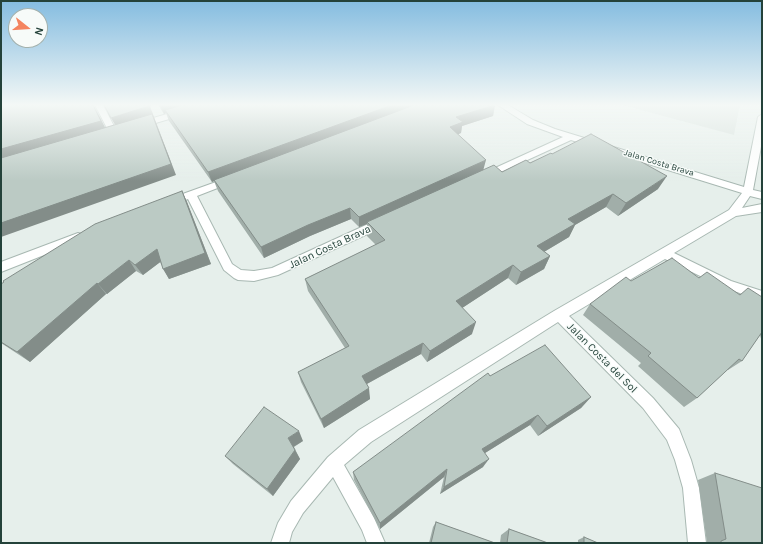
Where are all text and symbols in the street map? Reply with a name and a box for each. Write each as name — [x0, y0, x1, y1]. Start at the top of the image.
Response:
north arrow — [8, 8, 48, 48]
text: N — [32, 26, 46, 37]
street label: Jalan Costa Brava — [623, 147, 695, 179]
street label: Jalan Costa Brava — [287, 222, 373, 272]
street label: Jalan Costa del Sol — [564, 320, 640, 396]

